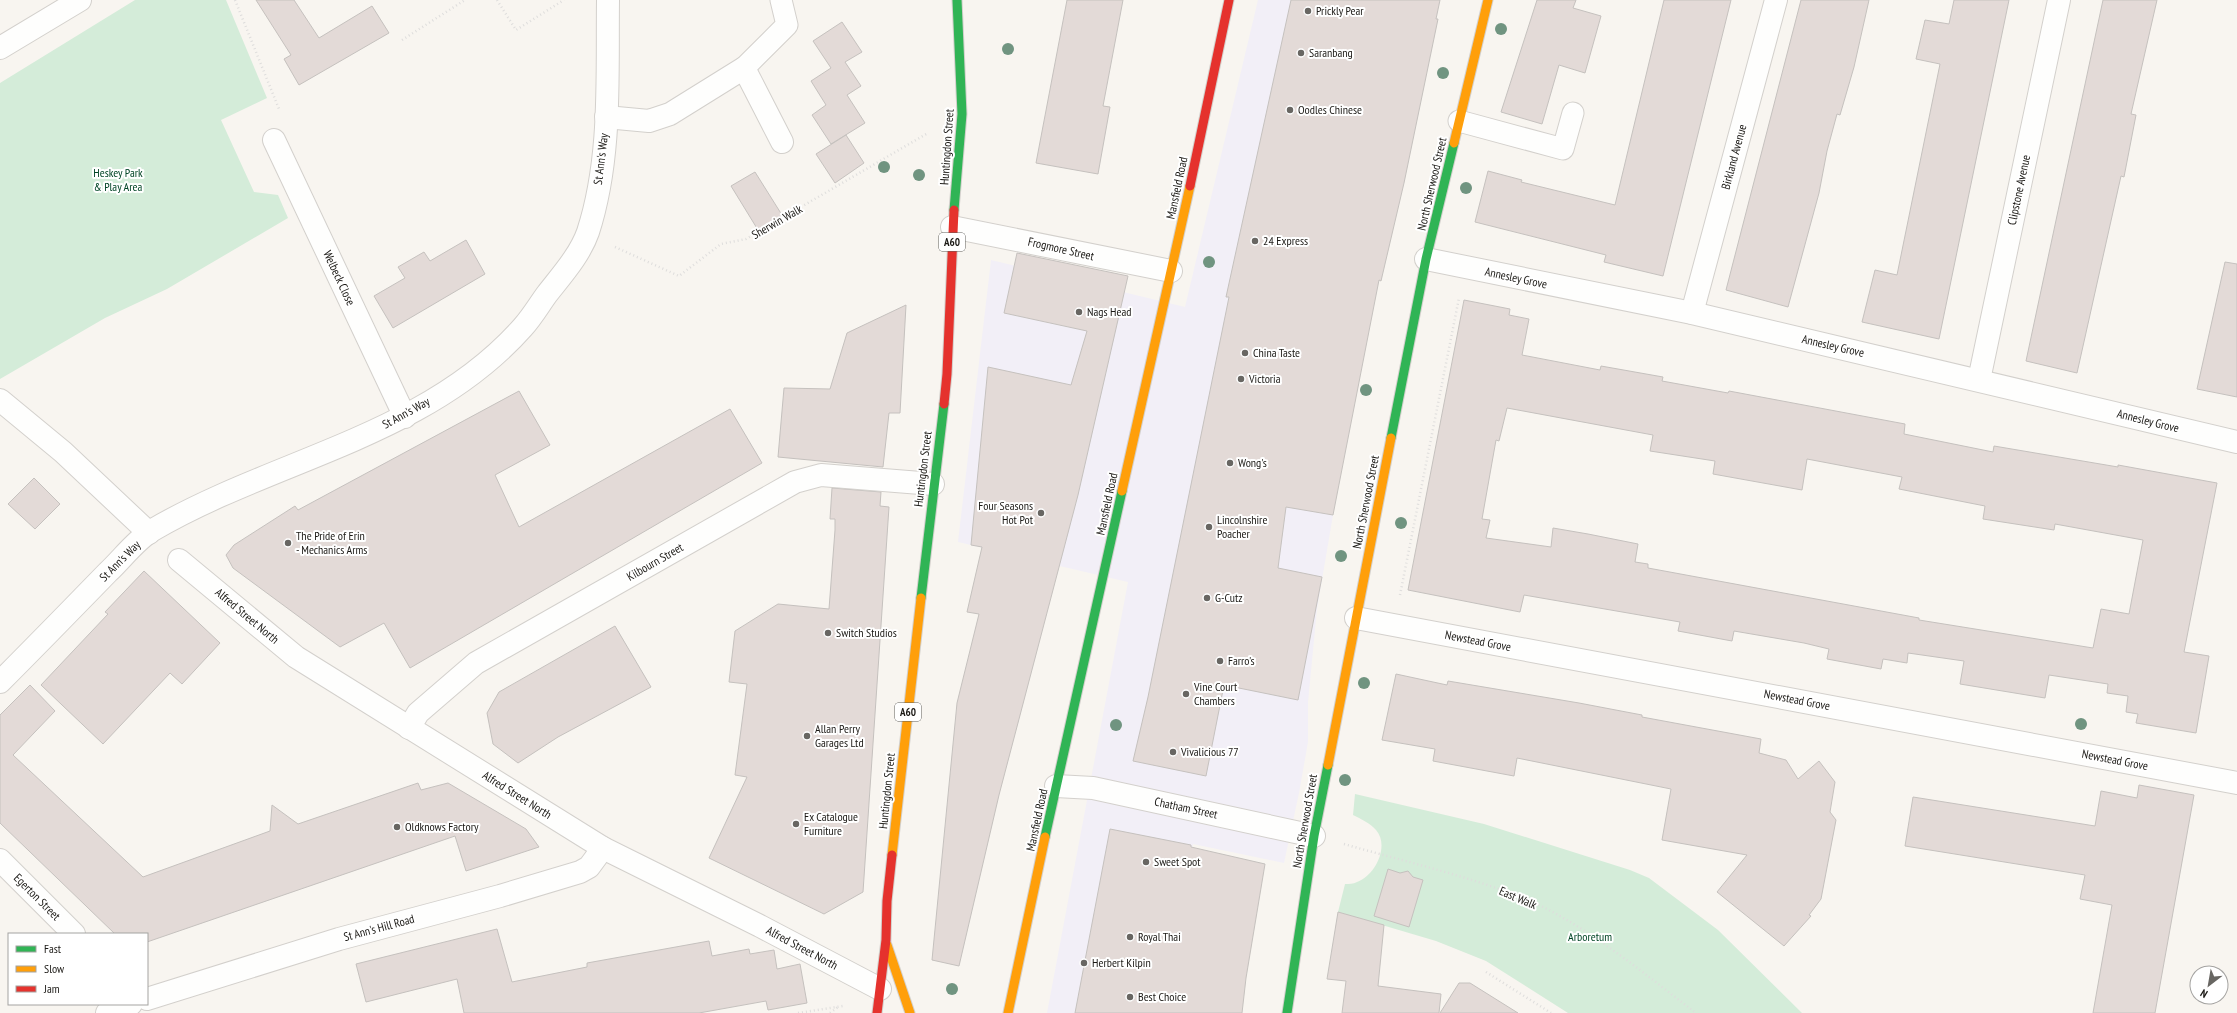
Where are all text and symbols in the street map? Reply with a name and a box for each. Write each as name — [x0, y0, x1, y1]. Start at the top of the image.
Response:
place label: Prickly Pear — [1316, 3, 1364, 18]
marker: Prickly Pear — [1303, 6, 1313, 16]
place label: Saranbang — [1309, 45, 1353, 60]
marker: Saranbang — [1296, 48, 1306, 58]
place label: Oodles Chinese — [1298, 102, 1362, 117]
marker: Oodles Chinese — [1285, 105, 1295, 115]
street label: Huntingdon Street — [936, 108, 957, 186]
street label: Birkland Avenue — [1718, 123, 1749, 191]
street label: St Ann's Way — [590, 132, 611, 186]
street label: North Sherwood Street — [1414, 135, 1450, 232]
street label: Clipstone Avenue — [2004, 153, 2033, 226]
street label: Mansfield Road — [1163, 156, 1190, 220]
park label: Heskey Park & Play Area — [93, 165, 143, 194]
street label: Sherwin Walk — [749, 201, 805, 242]
road number: A60 — [939, 233, 965, 251]
place label: 24 Express — [1263, 233, 1308, 248]
street label: Frogmore Street — [1027, 234, 1096, 264]
marker: 24 Express — [1250, 236, 1260, 246]
street label: Welbeck Close — [320, 248, 359, 308]
street label: Annesley Grove — [1484, 264, 1549, 291]
place label: Nags Head — [1087, 304, 1131, 319]
marker: Nags Head — [1074, 307, 1084, 317]
street label: Annesley Grove — [1801, 331, 1866, 360]
place label: China Taste — [1253, 345, 1300, 360]
marker: China Taste — [1240, 348, 1250, 358]
place label: Victoria — [1248, 371, 1281, 386]
marker: Victoria — [1236, 374, 1246, 384]
street label: St Ann's Way — [379, 393, 432, 432]
street label: Annesley Grove — [2116, 406, 2181, 435]
street label: Huntingdon Street — [910, 429, 935, 508]
street label: North Sherwood Street — [1349, 453, 1382, 550]
place label: Wong's — [1238, 455, 1267, 470]
marker: Wong's — [1225, 458, 1235, 468]
street label: Mansfield Road — [1093, 472, 1120, 536]
place label: Four Seasons Hot Pot — [978, 498, 1034, 527]
marker: Four Seasons Hot Pot — [1036, 508, 1046, 518]
place label: Lincolnshire Poacher — [1217, 512, 1267, 541]
marker: Lincolnshire Poacher — [1204, 522, 1214, 532]
place label: The Pride of Erin - Mechanics Arms — [296, 528, 367, 557]
street label: St Ann's Way — [96, 537, 144, 584]
marker: The Pride of Erin - Mechanics Arms — [283, 538, 293, 548]
street label: Kilbourn Street — [624, 539, 686, 584]
street label: Alfred Street North — [212, 585, 282, 647]
place label: G-Cutz — [1215, 590, 1243, 605]
marker: G-Cutz — [1202, 593, 1212, 603]
place label: Switch Studios — [836, 625, 897, 640]
street label: Newstead Grove — [1444, 627, 1512, 654]
marker: Switch Studios — [823, 628, 833, 638]
place label: Farro's — [1228, 653, 1255, 668]
marker: Farro's — [1215, 656, 1225, 666]
place label: Vine Court Chambers — [1193, 679, 1238, 708]
street label: Newstead Grove — [1763, 686, 1831, 713]
marker: Vine Court Chambers — [1181, 689, 1191, 699]
road number: A60 — [895, 703, 921, 721]
place label: Allan Perry Garages Ltd — [815, 721, 864, 750]
marker: Allan Perry Garages Ltd — [802, 731, 812, 741]
place label: Vivalicious 77 — [1180, 744, 1239, 759]
street label: Newstead Grove — [2081, 746, 2149, 773]
marker: Vivalicious 77 — [1168, 747, 1178, 757]
street label: Huntingdon Street — [875, 752, 898, 830]
street label: Alfred Street North — [480, 767, 555, 822]
street label: North Sherwood Street — [1289, 772, 1320, 869]
street label: Mansfield Road — [1023, 788, 1050, 852]
street label: Chatham Street — [1153, 794, 1220, 822]
place label: Ex Catalogue Furniture — [804, 809, 858, 838]
place label: Oldknows Factory — [405, 819, 479, 834]
marker: Ex Catalogue Furniture — [791, 819, 801, 829]
marker: Oldknows Factory — [392, 822, 402, 832]
place label: Sweet Spot — [1154, 854, 1201, 869]
marker: Sweet Spot — [1141, 857, 1151, 867]
street label: Egerton Street — [11, 870, 64, 924]
street label: East Walk — [1497, 883, 1540, 912]
street label: St Ann's Hill Road — [342, 911, 416, 944]
street label: Alfred Street North — [764, 922, 841, 973]
place label: Royal Thai — [1138, 929, 1181, 944]
park label: Arboretum — [1568, 929, 1612, 944]
marker: Royal Thai — [1125, 932, 1135, 942]
legend — [8, 933, 148, 1005]
text: Fast — [44, 941, 62, 956]
place label: Herbert Kilpin — [1092, 955, 1151, 970]
marker: Herbert Kilpin — [1079, 958, 1089, 968]
text: Slow — [44, 961, 65, 976]
north arrow — [2189, 965, 2229, 1005]
text: Jam — [43, 981, 60, 996]
text: N — [2198, 986, 2210, 1001]
place label: Best Choice — [1138, 989, 1186, 1004]
marker: Best Choice — [1125, 992, 1135, 1002]

